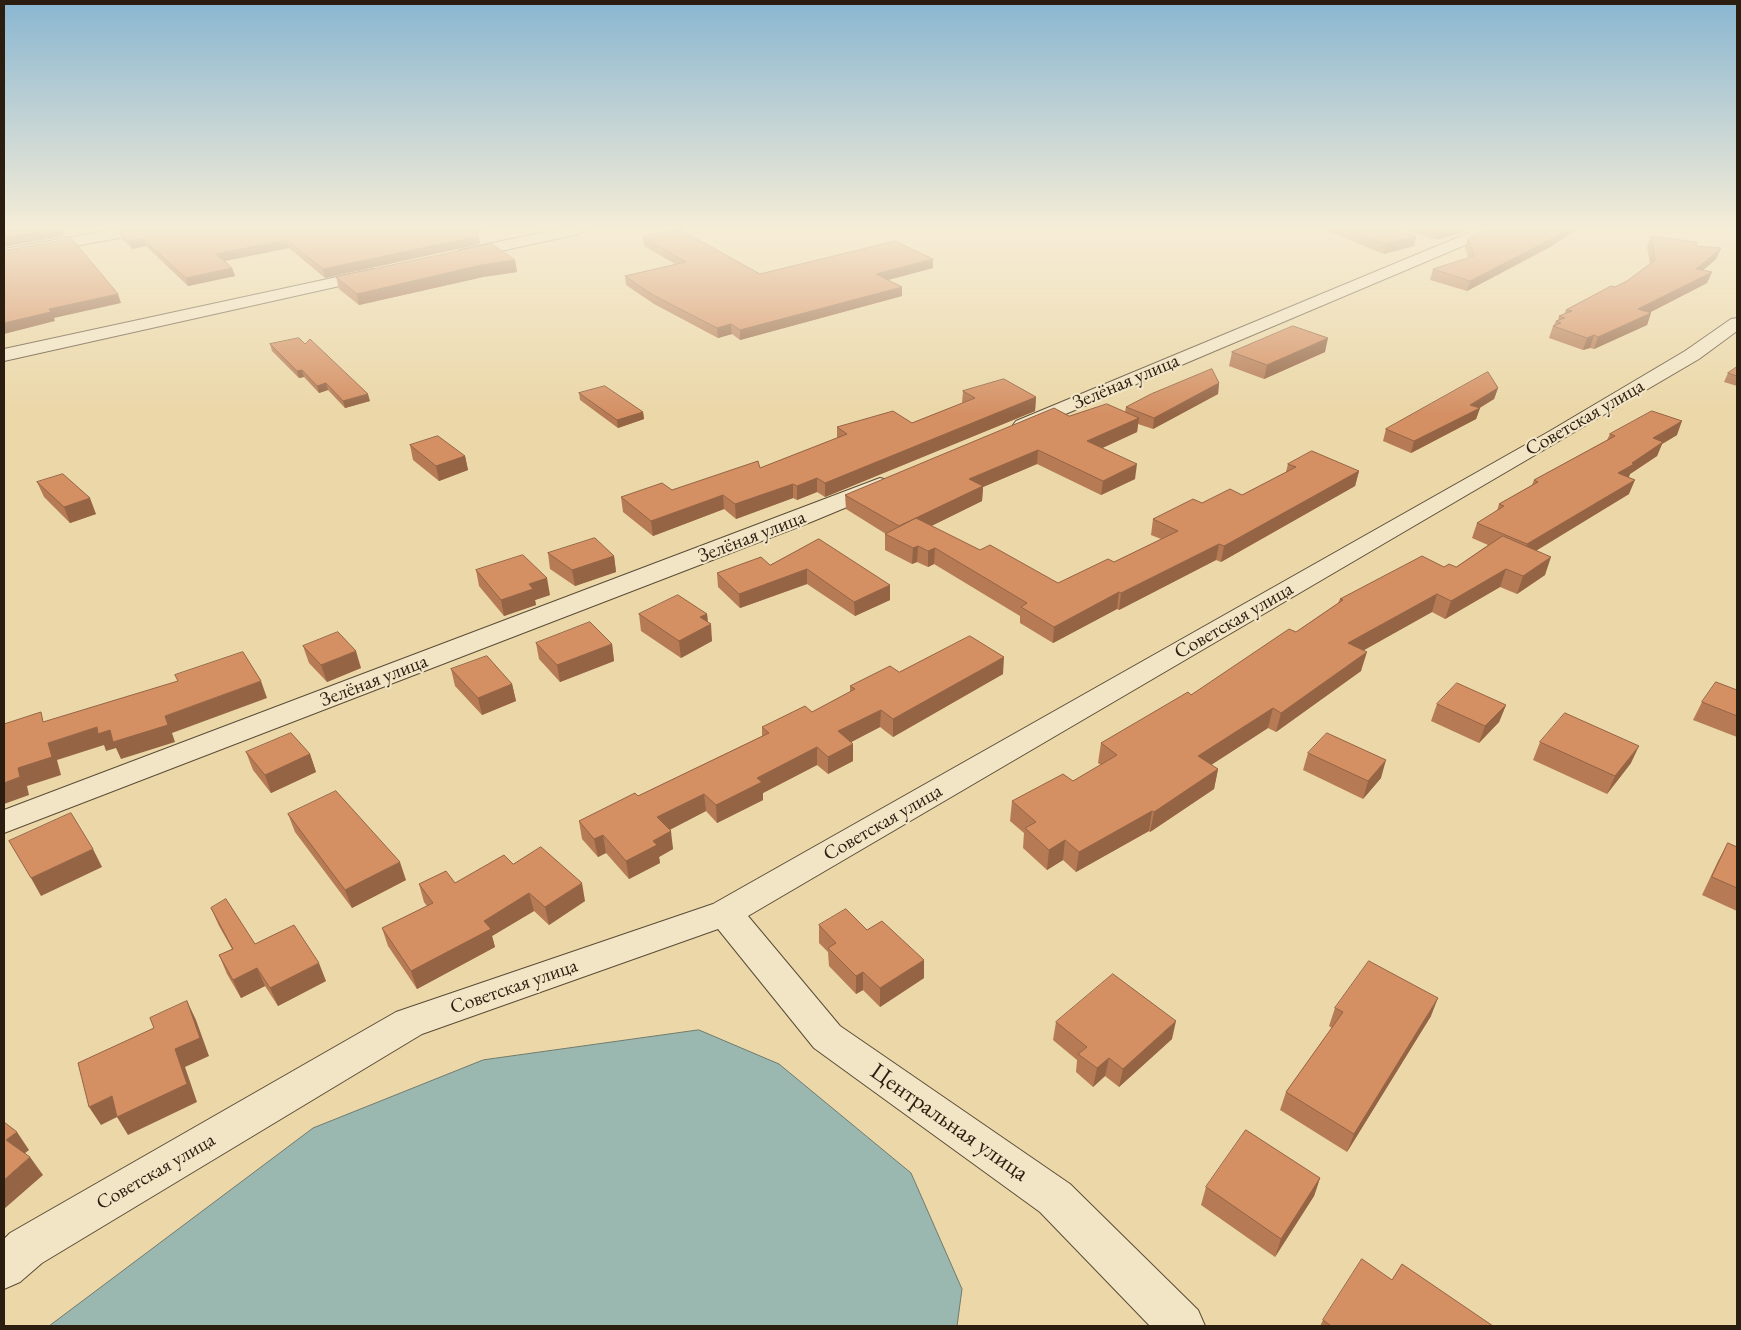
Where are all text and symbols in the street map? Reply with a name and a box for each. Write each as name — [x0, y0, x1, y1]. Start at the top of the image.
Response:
street label: Зелёная улица — [1069, 349, 1183, 415]
street label: Советская улица — [1521, 374, 1649, 462]
street label: Зелёная улица — [695, 505, 809, 569]
street label: Советская улица — [1170, 577, 1298, 665]
street label: Зелёная улица — [317, 649, 431, 713]
street label: Советская улица — [819, 779, 947, 867]
street label: Советская улица — [447, 954, 581, 1020]
street label: Центральная улица — [864, 1058, 1034, 1188]
street label: Советская улица — [92, 1128, 220, 1216]

